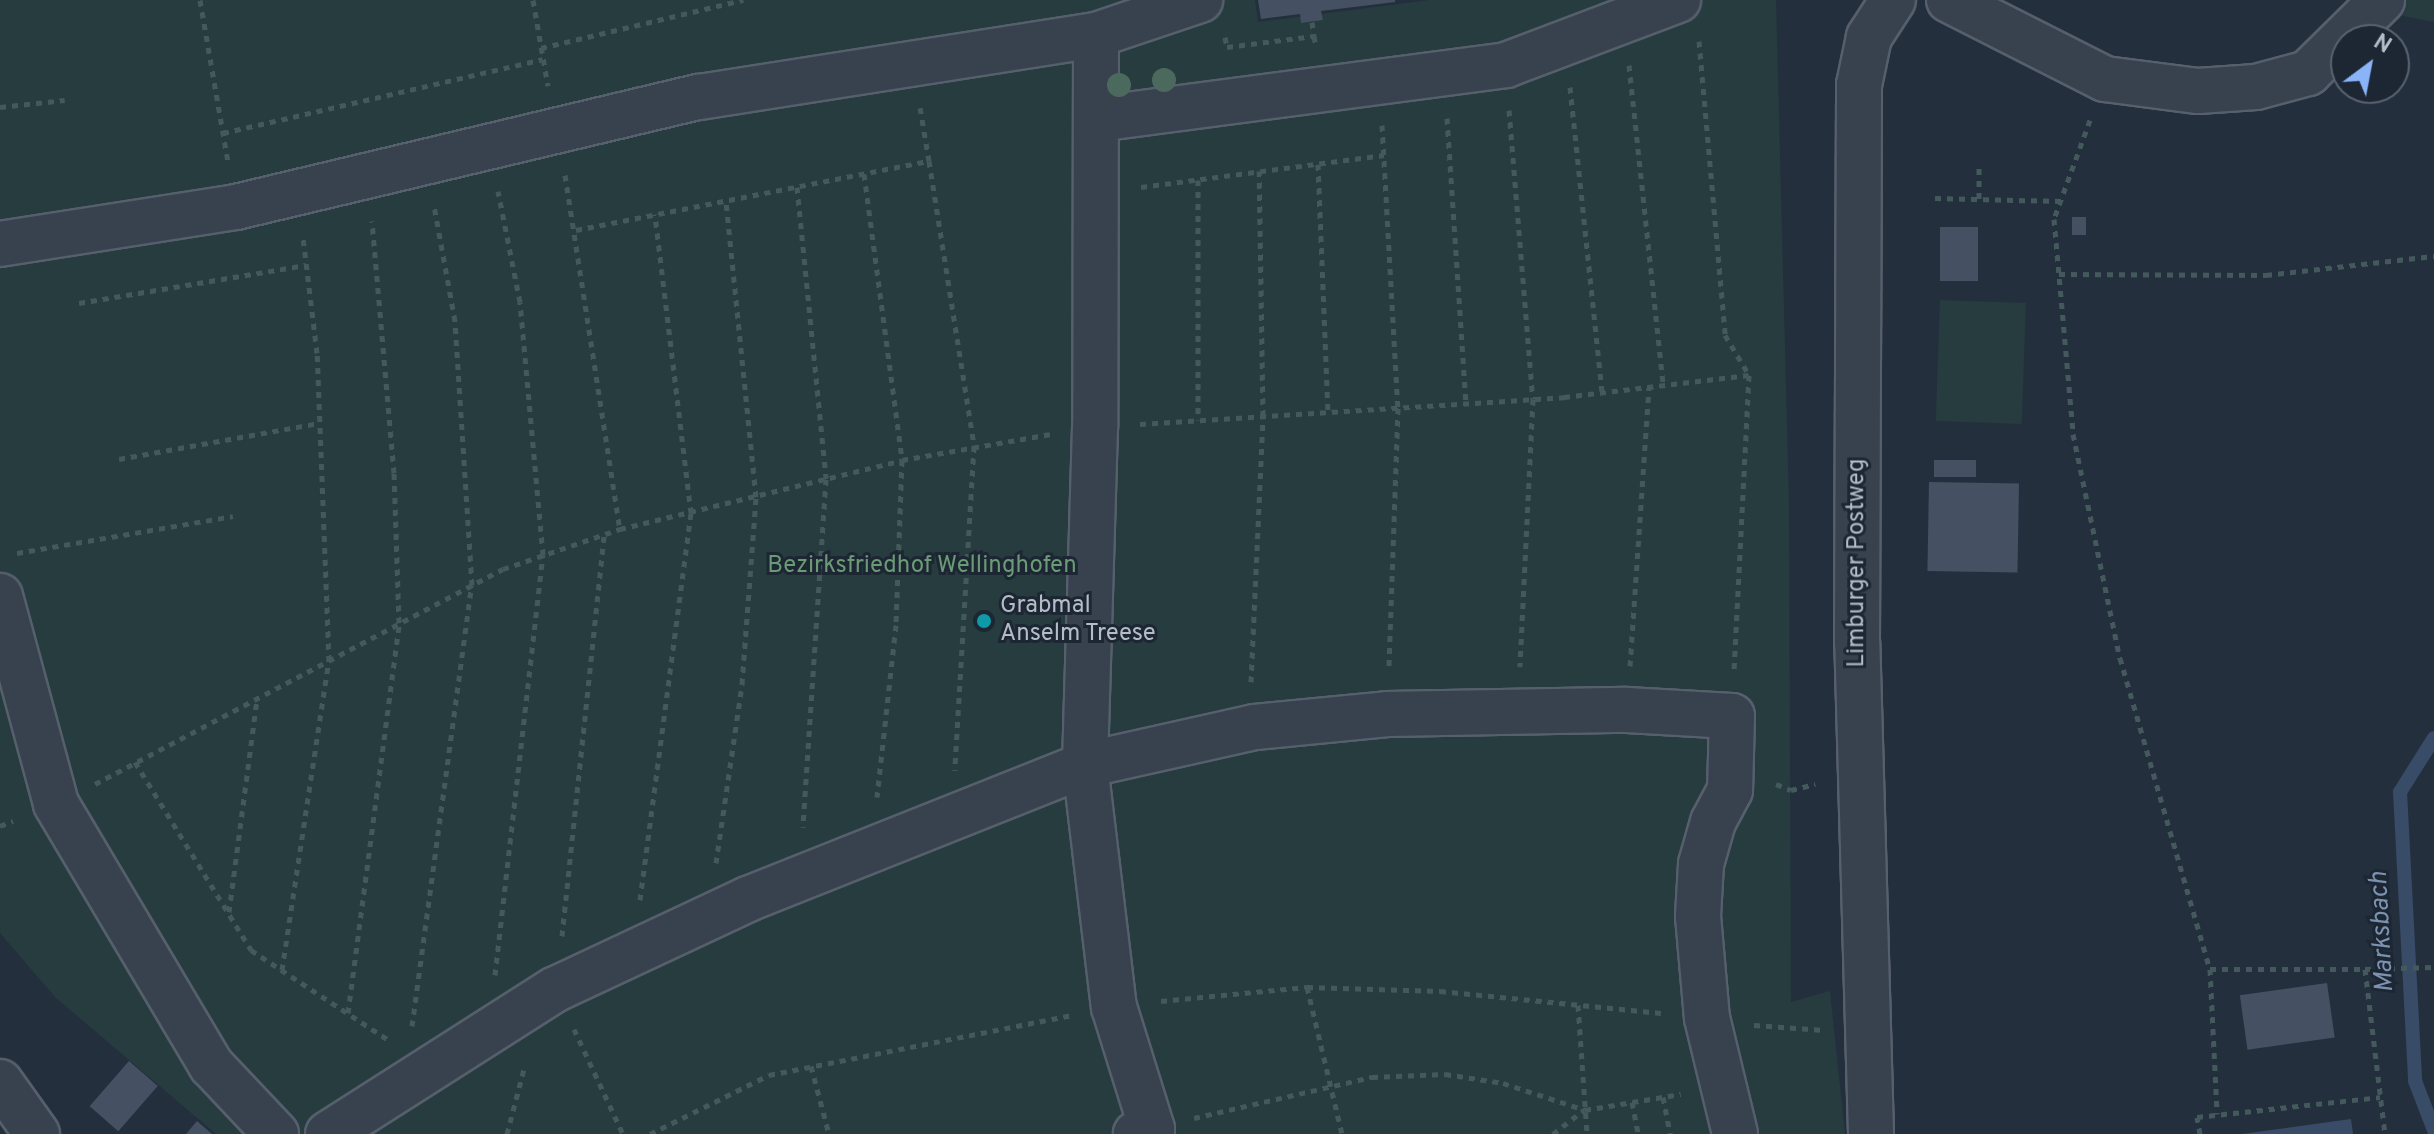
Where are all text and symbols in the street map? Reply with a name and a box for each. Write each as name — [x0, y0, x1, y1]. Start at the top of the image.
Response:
north arrow — [2330, 24, 2410, 104]
text: N — [2368, 29, 2396, 61]
street label: Limburger Postweg — [1844, 458, 1872, 668]
park label: Bezirksfriedhof Wellinghofen — [767, 553, 1077, 581]
place label: Grabmal Anselm Treese — [1000, 593, 1157, 649]
marker: Grabmal Anselm Treese — [975, 612, 993, 630]
water label: Marksbach — [2364, 871, 2402, 993]

